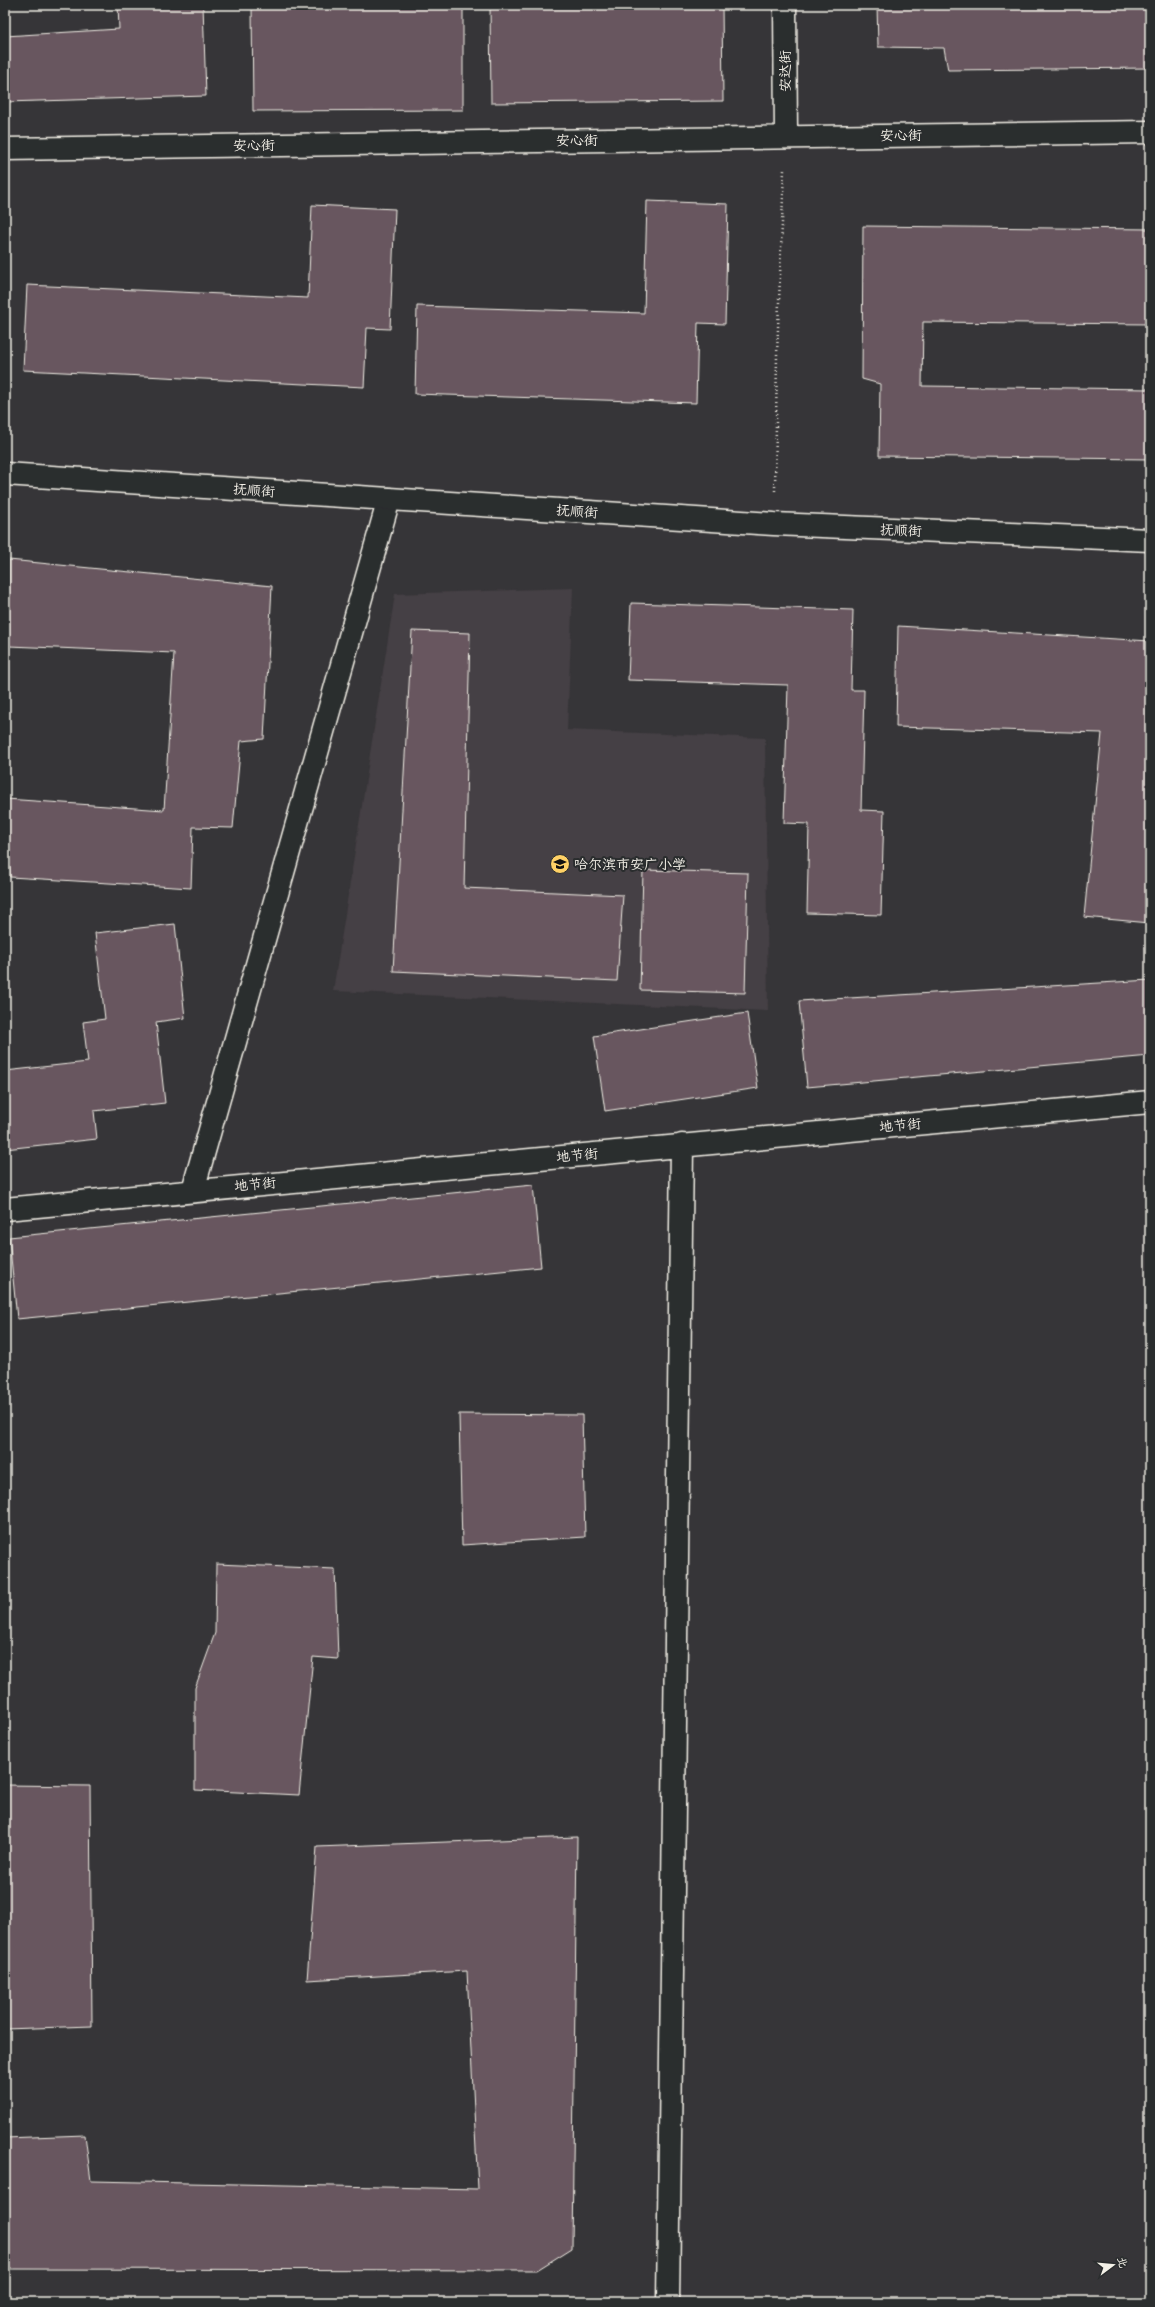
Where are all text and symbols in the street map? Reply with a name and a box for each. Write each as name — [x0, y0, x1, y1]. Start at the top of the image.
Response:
street label: 安达街 — [773, 50, 798, 92]
street label: 安心街 — [880, 123, 922, 148]
street label: 安心街 — [556, 128, 598, 153]
street label: 安心街 — [233, 133, 275, 158]
street label: 抚顺街 — [232, 477, 276, 504]
street label: 抚顺街 — [555, 498, 599, 525]
street label: 抚顺街 — [880, 517, 922, 544]
place label: 哈尔滨市安广小学 — [574, 852, 686, 877]
school or university icon: 哈尔滨市安广小学 — [549, 853, 571, 875]
street label: 地节街 — [878, 1111, 922, 1140]
street label: 地节街 — [555, 1141, 599, 1170]
street label: 地节街 — [233, 1170, 277, 1199]
north arrow — [1093, 2245, 1133, 2285]
text: 北 — [1111, 2254, 1133, 2270]

